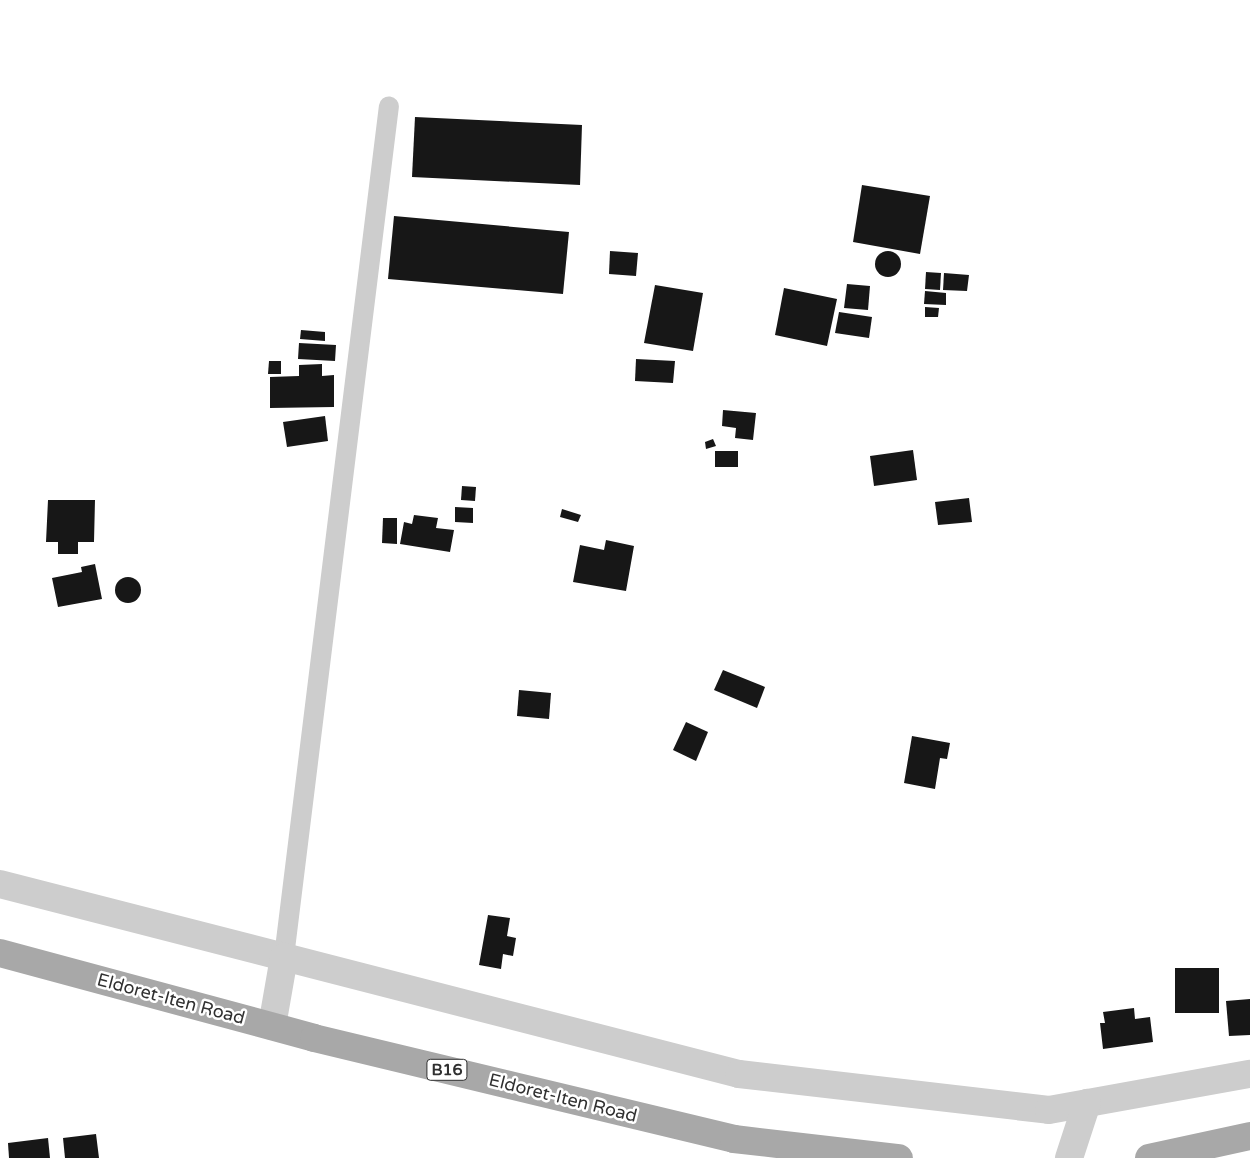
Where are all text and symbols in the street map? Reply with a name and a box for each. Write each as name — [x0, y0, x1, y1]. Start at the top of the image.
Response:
street label: Eldoret-Iten Road — [95, 969, 247, 1029]
road number: B16 — [426, 1056, 468, 1084]
street label: Eldoret-Iten Road — [487, 1069, 639, 1127]

